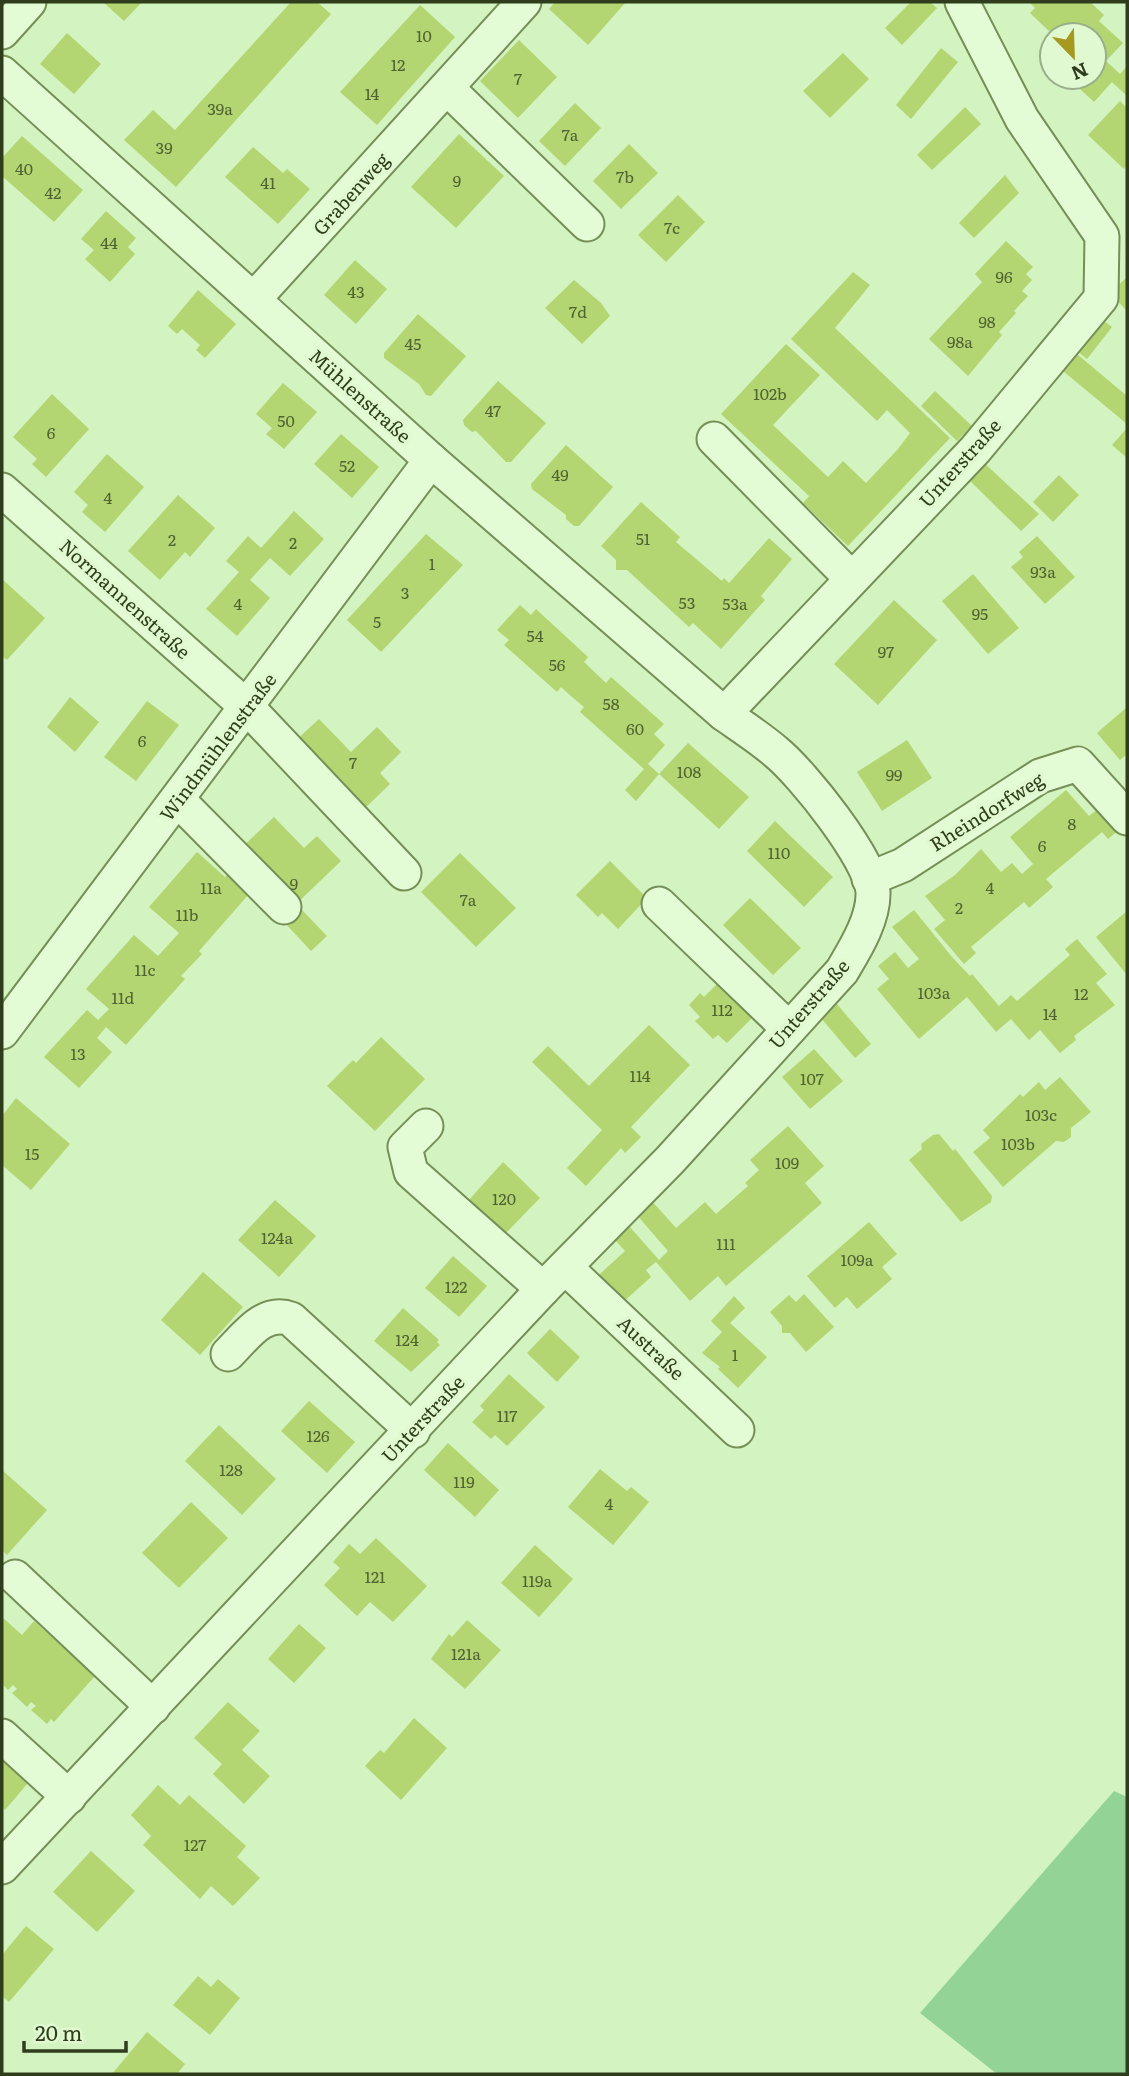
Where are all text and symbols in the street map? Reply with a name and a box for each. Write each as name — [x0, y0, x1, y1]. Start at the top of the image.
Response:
north arrow — [1038, 21, 1108, 91]
house number: 10 — [416, 23, 432, 47]
house number: 12 — [391, 52, 405, 76]
text: N — [1067, 57, 1093, 89]
house number: 7 — [514, 66, 522, 90]
house number: 14 — [365, 81, 380, 105]
house number: 39a — [207, 96, 233, 120]
house number: 7a — [562, 122, 579, 146]
house number: 39 — [155, 135, 173, 159]
street label: Grabenweg — [306, 146, 395, 241]
house number: 40 — [15, 156, 33, 180]
house number: 7b — [616, 164, 634, 188]
house number: 9 — [453, 168, 461, 192]
house number: 41 — [260, 170, 276, 194]
house number: 42 — [45, 180, 61, 204]
house number: 7c — [664, 215, 680, 239]
house number: 44 — [100, 230, 118, 254]
house number: 96 — [996, 264, 1013, 288]
house number: 43 — [347, 279, 365, 303]
house number: 7d — [569, 299, 587, 323]
house number: 98 — [978, 309, 996, 333]
house number: 98a — [947, 329, 973, 353]
house number: 45 — [405, 331, 421, 355]
street label: Mühlenstraße — [303, 342, 418, 449]
house number: 102b — [753, 381, 787, 405]
house number: 47 — [485, 398, 501, 422]
house number: 50 — [277, 408, 295, 432]
street label: Unterstraße — [912, 412, 1007, 513]
house number: 6 — [47, 420, 56, 444]
house number: 52 — [339, 453, 355, 477]
house number: 49 — [551, 462, 569, 486]
house number: 4 — [104, 485, 113, 509]
house number: 51 — [636, 526, 651, 550]
house number: 2 — [168, 527, 176, 551]
house number: 2 — [289, 530, 297, 554]
street label: Normannenstraße — [54, 532, 198, 665]
house number: 1 — [429, 551, 436, 575]
house number: 93a — [1030, 559, 1056, 583]
house number: 3 — [401, 580, 409, 604]
house number: 53 — [679, 590, 695, 614]
house number: 4 — [234, 591, 243, 615]
house number: 53a — [722, 591, 748, 615]
house number: 95 — [972, 601, 988, 625]
house number: 5 — [373, 609, 381, 633]
house number: 54 — [527, 623, 544, 647]
house number: 97 — [878, 639, 894, 663]
house number: 56 — [549, 652, 566, 676]
street label: Windmühlenstraße — [152, 666, 282, 826]
house number: 58 — [603, 691, 620, 715]
house number: 60 — [626, 716, 644, 740]
house number: 6 — [138, 728, 147, 752]
house number: 7 — [349, 750, 357, 774]
house number: 108 — [677, 759, 701, 783]
house number: 99 — [886, 762, 902, 786]
street label: Rheindorfweg — [924, 765, 1049, 857]
house number: 8 — [1068, 811, 1077, 835]
house number: 6 — [1038, 833, 1047, 857]
house number: 110 — [768, 840, 790, 864]
house number: 9 — [290, 871, 298, 895]
house number: 11a — [200, 875, 222, 899]
house number: 4 — [986, 875, 995, 899]
house number: 7a — [460, 887, 477, 911]
house number: 2 — [955, 895, 963, 919]
house number: 11b — [176, 902, 198, 926]
street label: Unterstraße — [761, 952, 855, 1054]
house number: 11c — [134, 957, 156, 981]
house number: 103a — [918, 980, 951, 1004]
house number: 12 — [1074, 981, 1088, 1005]
house number: 11d — [112, 985, 135, 1009]
house number: 112 — [711, 997, 733, 1021]
house number: 14 — [1043, 1001, 1058, 1025]
house number: 13 — [70, 1041, 86, 1065]
house number: 114 — [629, 1063, 651, 1087]
house number: 107 — [800, 1066, 824, 1090]
house number: 103c — [1025, 1102, 1057, 1126]
house number: 103b — [1001, 1131, 1035, 1155]
house number: 15 — [25, 1141, 39, 1165]
house number: 109 — [775, 1150, 799, 1174]
house number: 120 — [492, 1186, 516, 1210]
house number: 124a — [261, 1225, 293, 1249]
house number: 111 — [716, 1231, 736, 1255]
house number: 109a — [841, 1247, 874, 1271]
house number: 122 — [445, 1274, 467, 1298]
street label: Austraße — [612, 1309, 692, 1386]
house number: 124 — [395, 1327, 419, 1351]
house number: 1 — [732, 1342, 739, 1366]
street label: Unterstraße — [374, 1368, 470, 1468]
house number: 117 — [497, 1403, 517, 1427]
house number: 126 — [306, 1423, 330, 1447]
house number: 128 — [219, 1457, 243, 1481]
house number: 119 — [453, 1469, 475, 1493]
house number: 4 — [605, 1491, 614, 1515]
house number: 121 — [364, 1564, 386, 1588]
house number: 119a — [522, 1568, 552, 1592]
house number: 121a — [451, 1641, 481, 1665]
house number: 127 — [184, 1832, 206, 1856]
scale bar — [24, 2010, 126, 2054]
text: 20 m — [35, 2016, 82, 2047]

